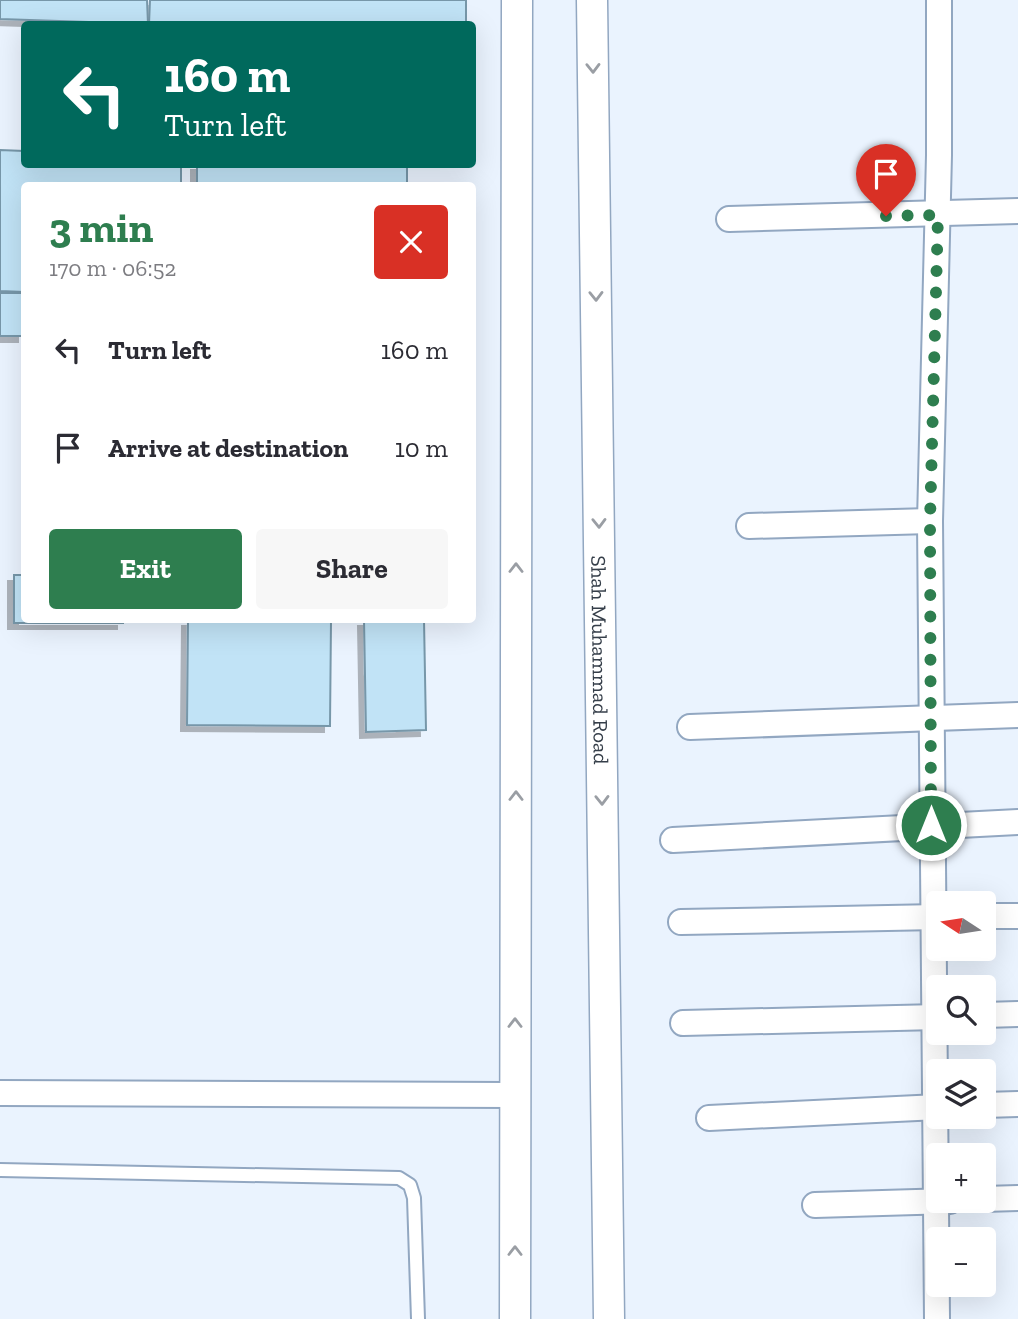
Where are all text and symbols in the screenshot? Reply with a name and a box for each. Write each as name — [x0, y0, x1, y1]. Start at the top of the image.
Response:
text: 160 m — [164, 46, 290, 105]
icon: left — [49, 49, 140, 140]
one-way arrow — [585, 63, 601, 74]
text: Turn left — [164, 106, 286, 144]
pin — [856, 144, 916, 216]
icon: arrive — [867, 155, 905, 193]
text: 3 min — [49, 202, 154, 253]
button: close — [374, 205, 448, 279]
text: 170 m · 06:52 — [49, 254, 176, 282]
one-way arrow — [588, 291, 604, 301]
icon: left — [49, 331, 87, 369]
text: Turn left — [108, 334, 211, 366]
text: 160 m — [381, 334, 448, 366]
icon: arrive — [49, 429, 87, 467]
text: Arrive at destination — [108, 432, 348, 464]
text: 10 m — [395, 432, 448, 464]
one-way arrow — [591, 518, 607, 529]
button: Exit — [49, 529, 242, 609]
button: Share — [256, 529, 448, 609]
street label: Shah Muhammad Road — [587, 555, 614, 765]
one-way arrow — [508, 563, 524, 573]
position arrow — [894, 788, 968, 862]
one-way arrow — [508, 790, 524, 801]
one-way arrow — [594, 795, 610, 805]
north arrow — [926, 891, 996, 961]
map controls — [926, 891, 996, 1297]
button: search — [926, 975, 996, 1045]
one-way arrow — [507, 1018, 523, 1028]
button: layers — [926, 1059, 996, 1129]
button: + — [926, 1143, 996, 1213]
button: − — [926, 1227, 996, 1297]
one-way arrow — [507, 1245, 523, 1256]

